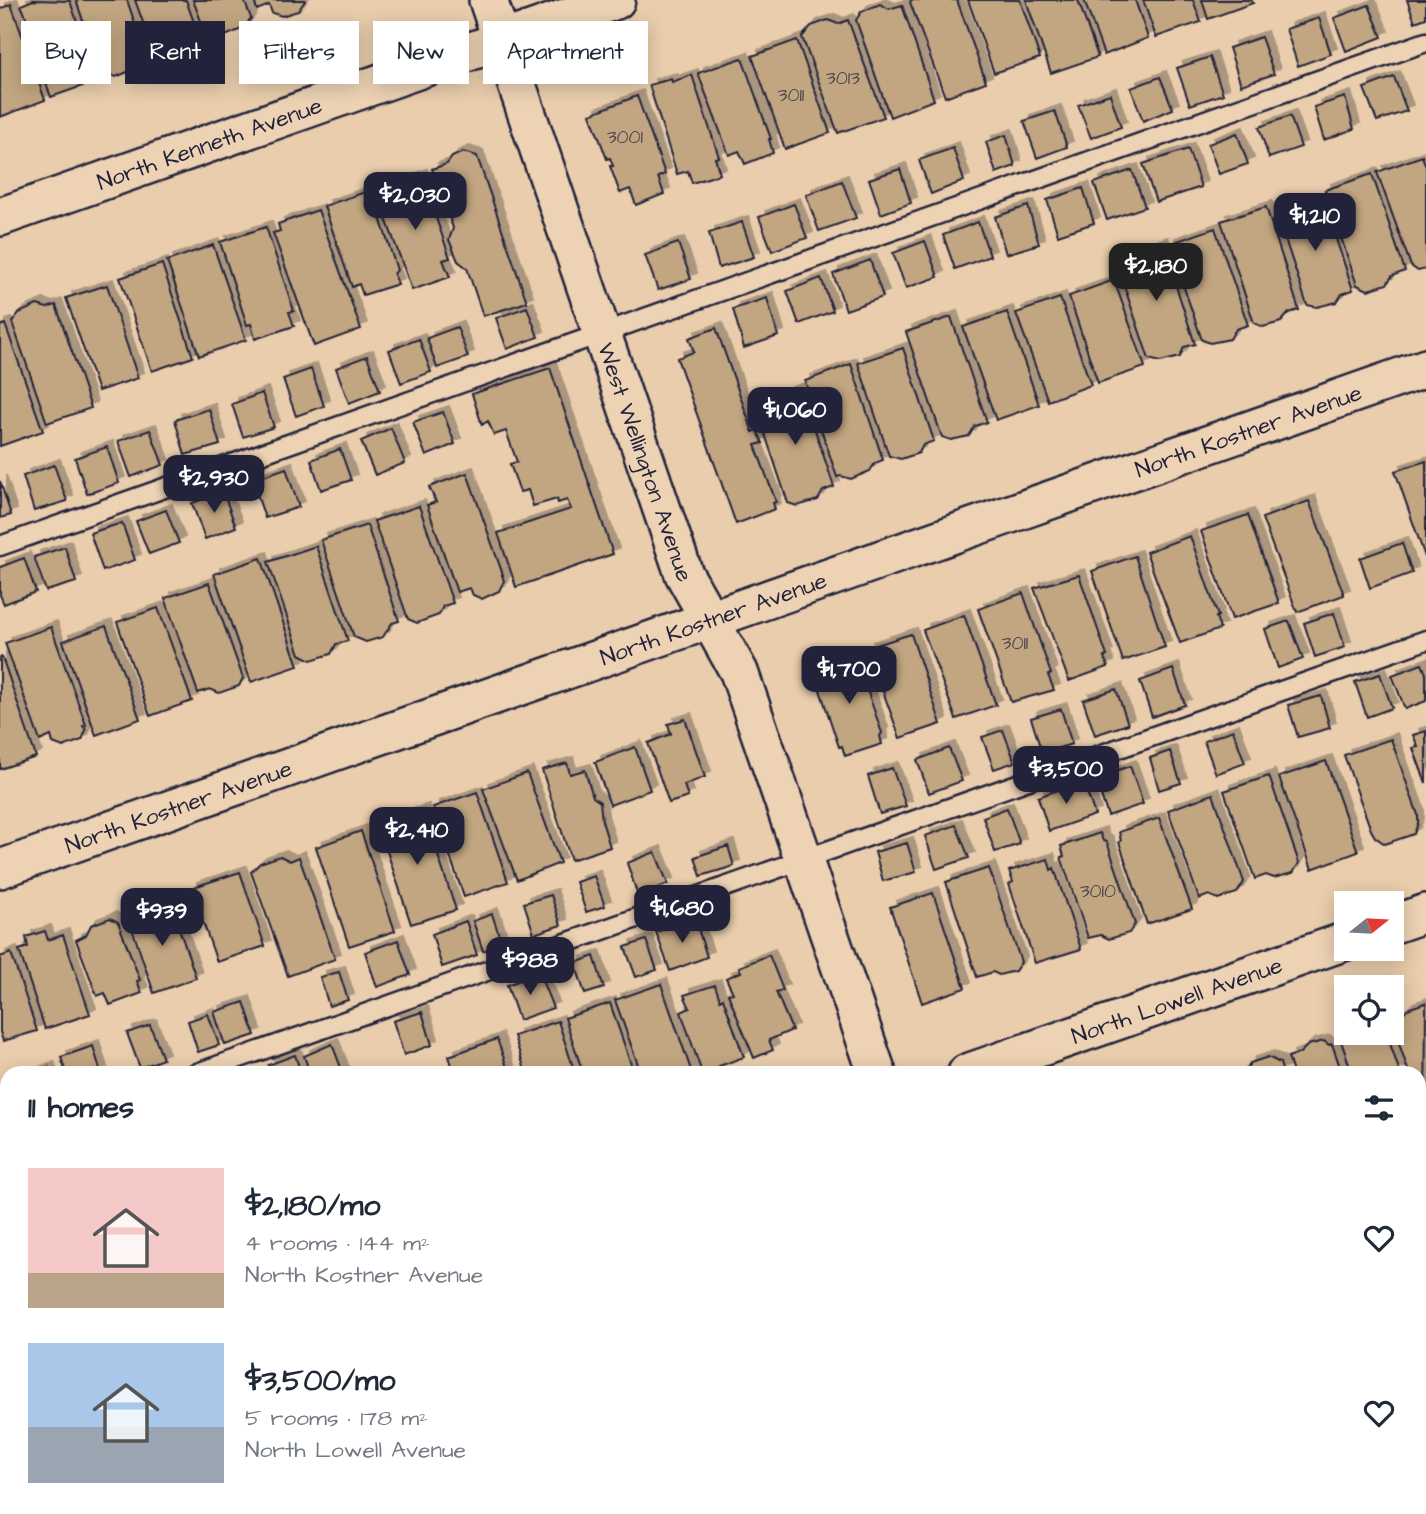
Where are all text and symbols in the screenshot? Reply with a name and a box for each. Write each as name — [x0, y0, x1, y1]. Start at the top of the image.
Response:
chip: Buy — [21, 21, 111, 84]
chip: Rent — [125, 21, 225, 84]
chip: Filters — [239, 21, 359, 84]
chip: New — [373, 21, 469, 84]
chip: Apartment — [483, 21, 648, 84]
house number: 3013 — [826, 65, 860, 92]
house number: 3011 — [778, 82, 805, 109]
street label: North Kenneth Avenue — [93, 90, 327, 199]
house number: 3001 — [607, 124, 644, 151]
pin: $2,030 — [358, 173, 472, 232]
text: $2,030 — [380, 179, 450, 211]
pin: $1,210 — [1258, 194, 1372, 253]
text: $1,210 — [1290, 200, 1340, 232]
pin: $2,180 — [1099, 244, 1213, 303]
text: $2,180 — [1125, 250, 1187, 282]
street label: West Wellington Avenue — [589, 339, 700, 588]
street label: North Kostner Avenue — [1131, 377, 1366, 486]
pin: $1,060 — [738, 388, 852, 447]
text: $1,060 — [763, 394, 827, 426]
pin: $2,930 — [157, 456, 271, 515]
text: $2,930 — [179, 462, 249, 494]
street label: North Kostner Avenue — [596, 565, 831, 674]
house number: 3011 — [1002, 630, 1029, 657]
pin: $1,700 — [792, 646, 906, 706]
text: $1,700 — [817, 653, 881, 685]
pin: $3,500 — [1009, 746, 1123, 806]
street label: North Kostner Avenue — [61, 753, 296, 862]
text: $3,500 — [1029, 753, 1103, 785]
pin: $2,410 — [360, 808, 474, 867]
text: $2,410 — [385, 814, 449, 846]
house number: 3010 — [1080, 878, 1116, 905]
pin: $1,680 — [625, 886, 739, 945]
pin: $939 — [121, 888, 203, 948]
north arrow — [1334, 891, 1404, 961]
map controls — [1334, 891, 1404, 1045]
text: $1,680 — [650, 892, 714, 924]
text: $939 — [137, 895, 187, 927]
pin: $988 — [489, 937, 571, 997]
text: $988 — [502, 944, 558, 976]
street label: North Lowell Avenue — [1067, 949, 1287, 1052]
button: locate — [1334, 975, 1404, 1045]
text: 11 homes — [28, 1087, 134, 1129]
icon: filters — [1360, 1089, 1398, 1127]
text: $2,180/mo — [245, 1185, 380, 1227]
icon: home — [84, 1196, 168, 1280]
icon: heart — [1360, 1219, 1398, 1257]
text: 4 rooms · 144 m² — [245, 1227, 430, 1259]
text: North Kostner Avenue — [245, 1259, 483, 1291]
text: $3,500/mo — [245, 1360, 395, 1402]
icon: home — [84, 1371, 168, 1455]
icon: heart — [1360, 1394, 1398, 1432]
text: 5 rooms · 178 m² — [245, 1402, 428, 1434]
text: North Lowell Avenue — [245, 1434, 466, 1466]

